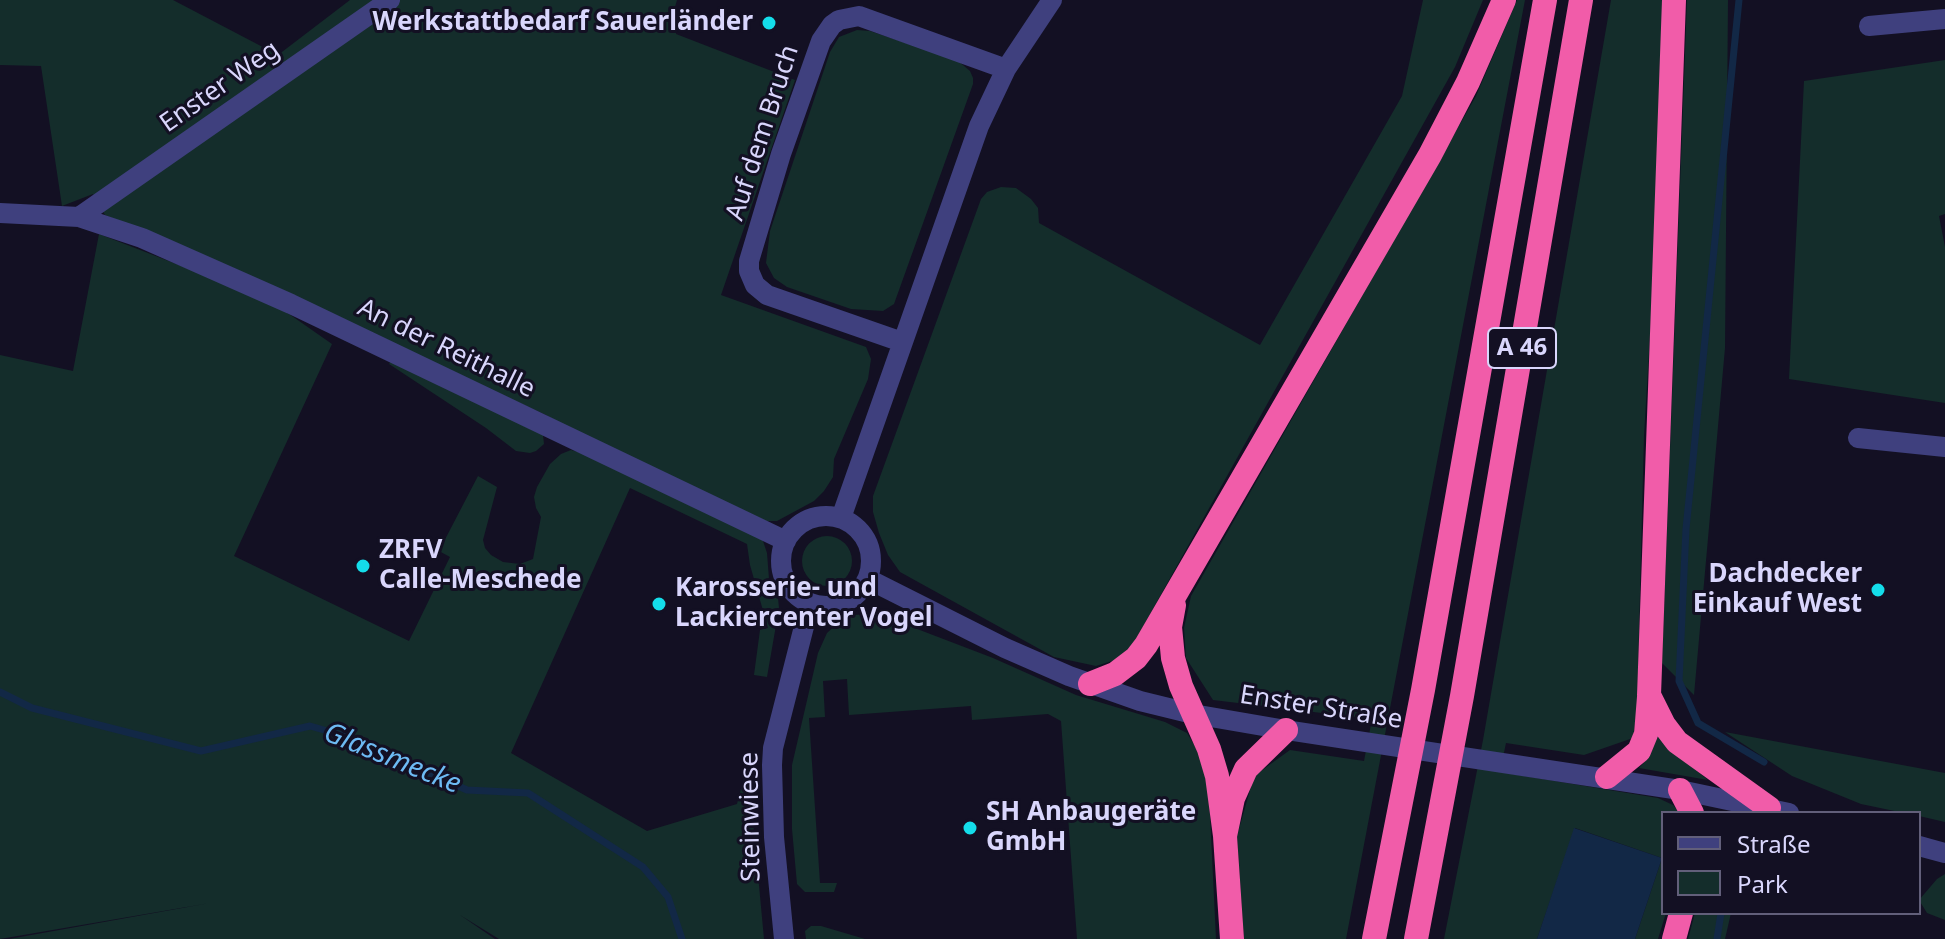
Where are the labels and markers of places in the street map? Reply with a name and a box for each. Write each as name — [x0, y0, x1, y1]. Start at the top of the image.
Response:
place label: Werkstattbedarf Sauerländer — [372, 7, 753, 39]
marker: Werkstattbedarf Sauerländer — [760, 14, 778, 32]
place label: ZRFV Calle-Meschede — [379, 535, 581, 596]
marker: ZRFV Calle-Meschede — [354, 557, 372, 575]
place label: Dachdecker Einkauf West — [1693, 559, 1862, 620]
place label: Karosserie- und Lackiercenter Vogel — [675, 573, 932, 634]
marker: Dachdecker Einkauf West — [1869, 581, 1887, 599]
marker: Karosserie- und Lackiercenter Vogel — [650, 595, 668, 613]
place label: SH Anbaugeräte GmbH — [986, 797, 1196, 858]
marker: SH Anbaugeräte GmbH — [961, 819, 979, 837]

